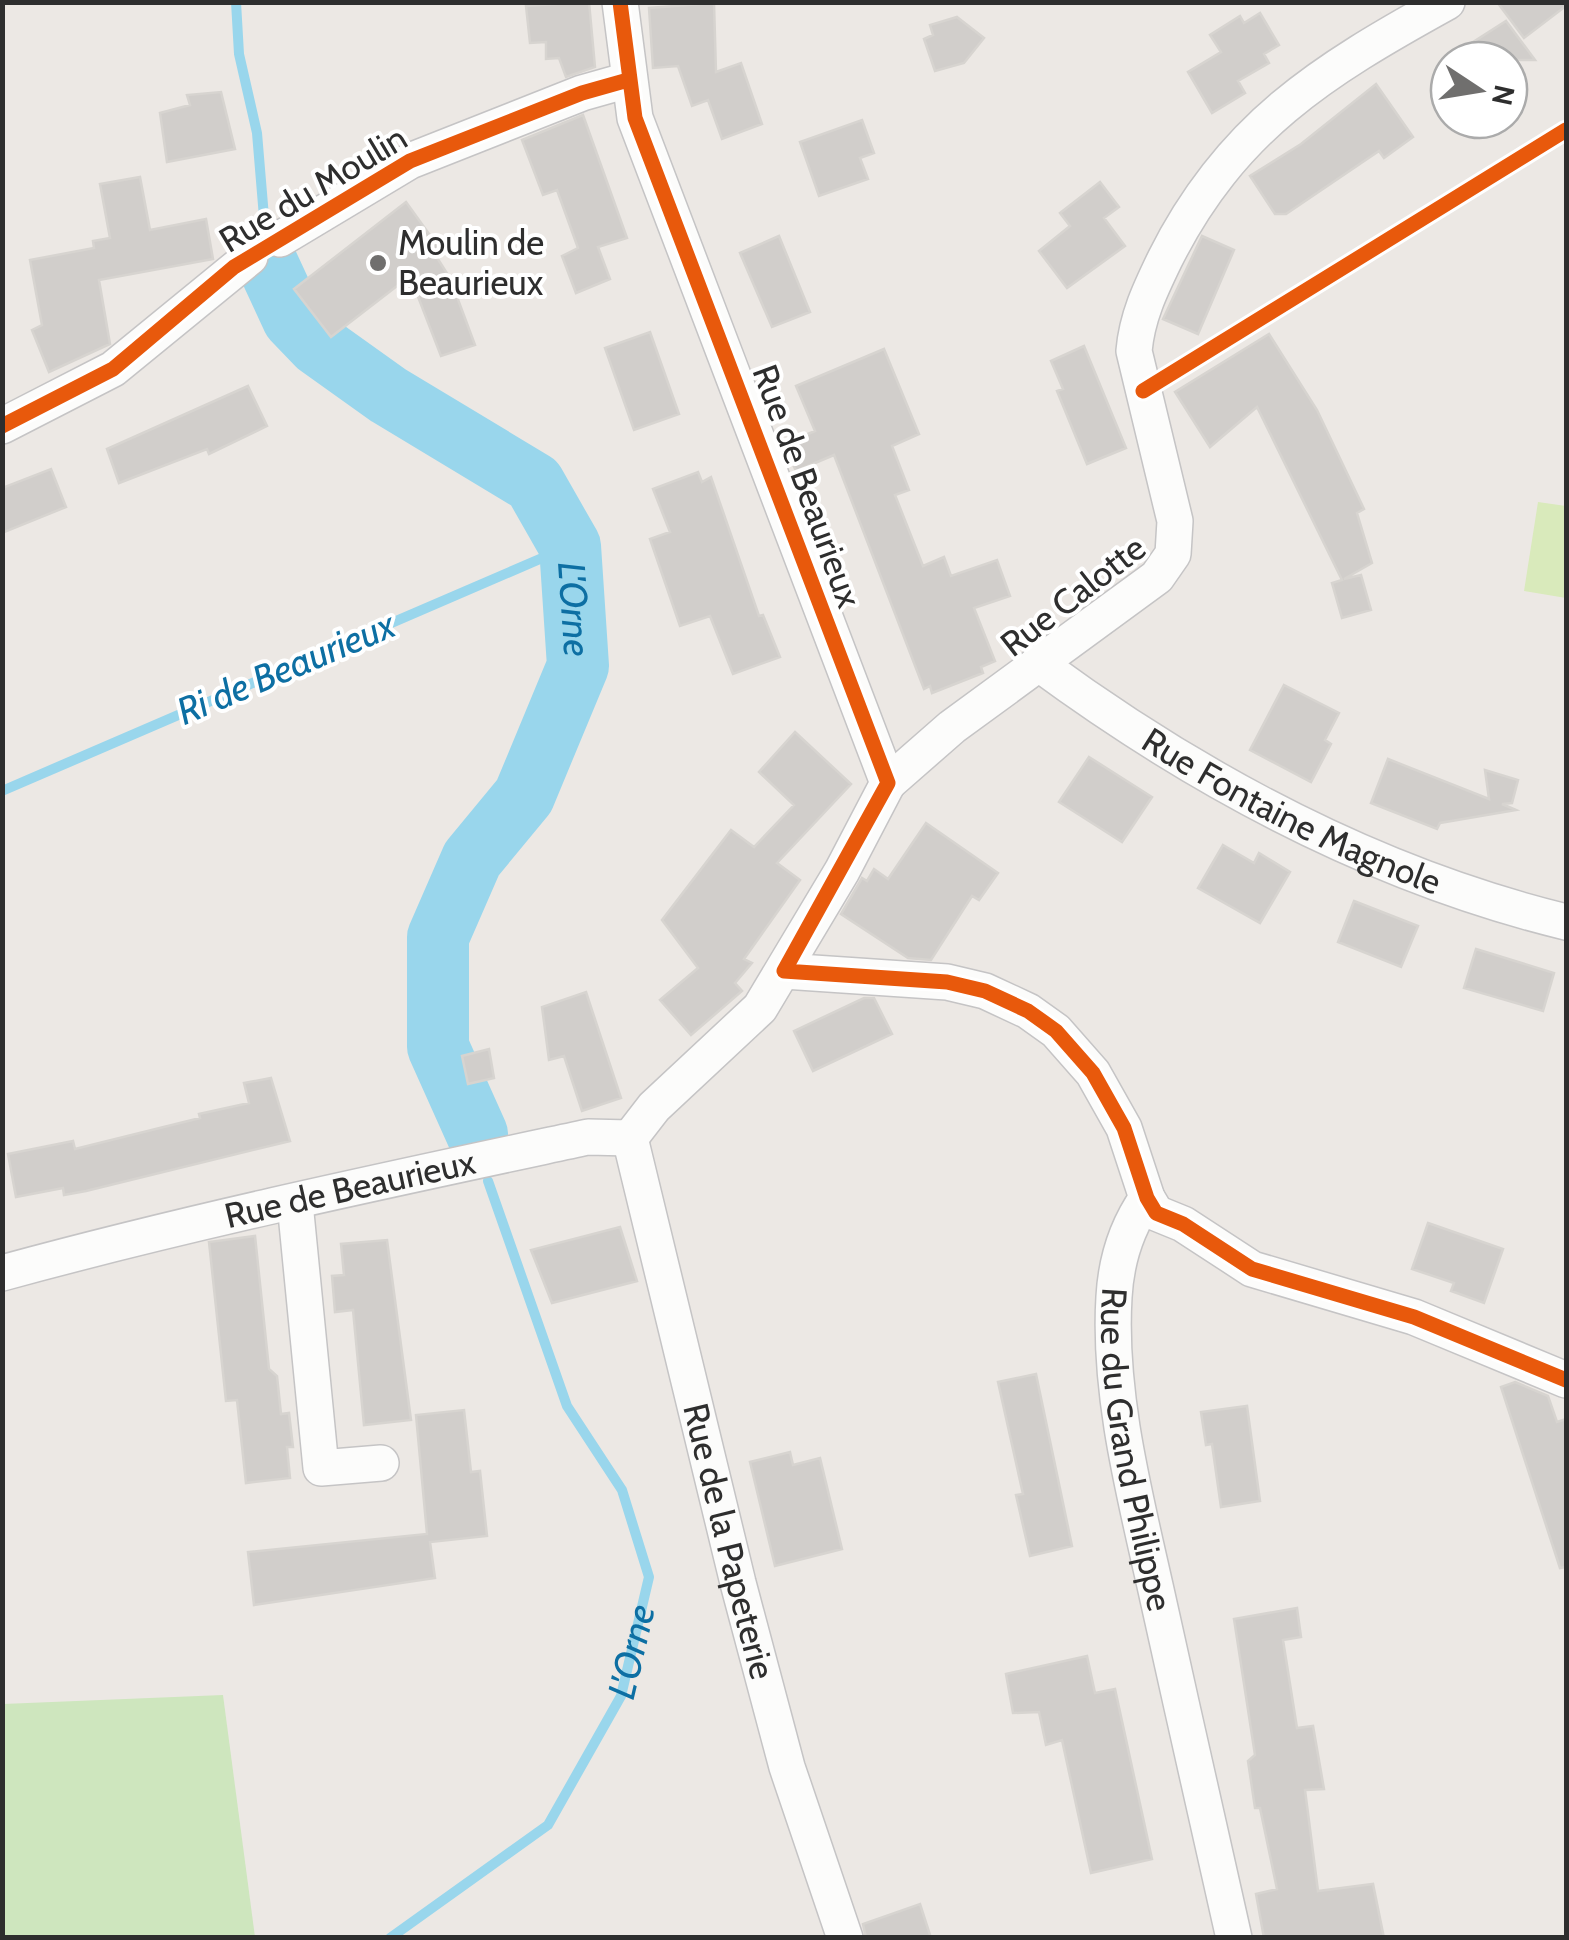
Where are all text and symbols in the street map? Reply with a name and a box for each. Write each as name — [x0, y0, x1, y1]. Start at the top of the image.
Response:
north arrow — [1429, 40, 1529, 140]
text: N — [1485, 82, 1522, 108]
street label: Rue du Moulin — [211, 116, 414, 261]
place label: Moulin de Beaurieux — [398, 221, 544, 304]
marker: Moulin de Beaurieux — [367, 252, 389, 274]
street label: Rue de Beaurieux — [744, 359, 871, 614]
street label: Rue Calotte — [992, 526, 1154, 665]
water label: L'Orne — [548, 560, 601, 658]
water label: Ri de Beaurieux — [170, 600, 403, 735]
street label: Rue Fontaine Magnole — [1134, 718, 1447, 903]
street label: Rue de Beaurieux — [220, 1140, 479, 1237]
street label: Rue du Grand Philippe — [1092, 1286, 1182, 1615]
street label: Rue de la Papeterie — [674, 1399, 785, 1684]
water label: L'Orne — [597, 1600, 665, 1703]

